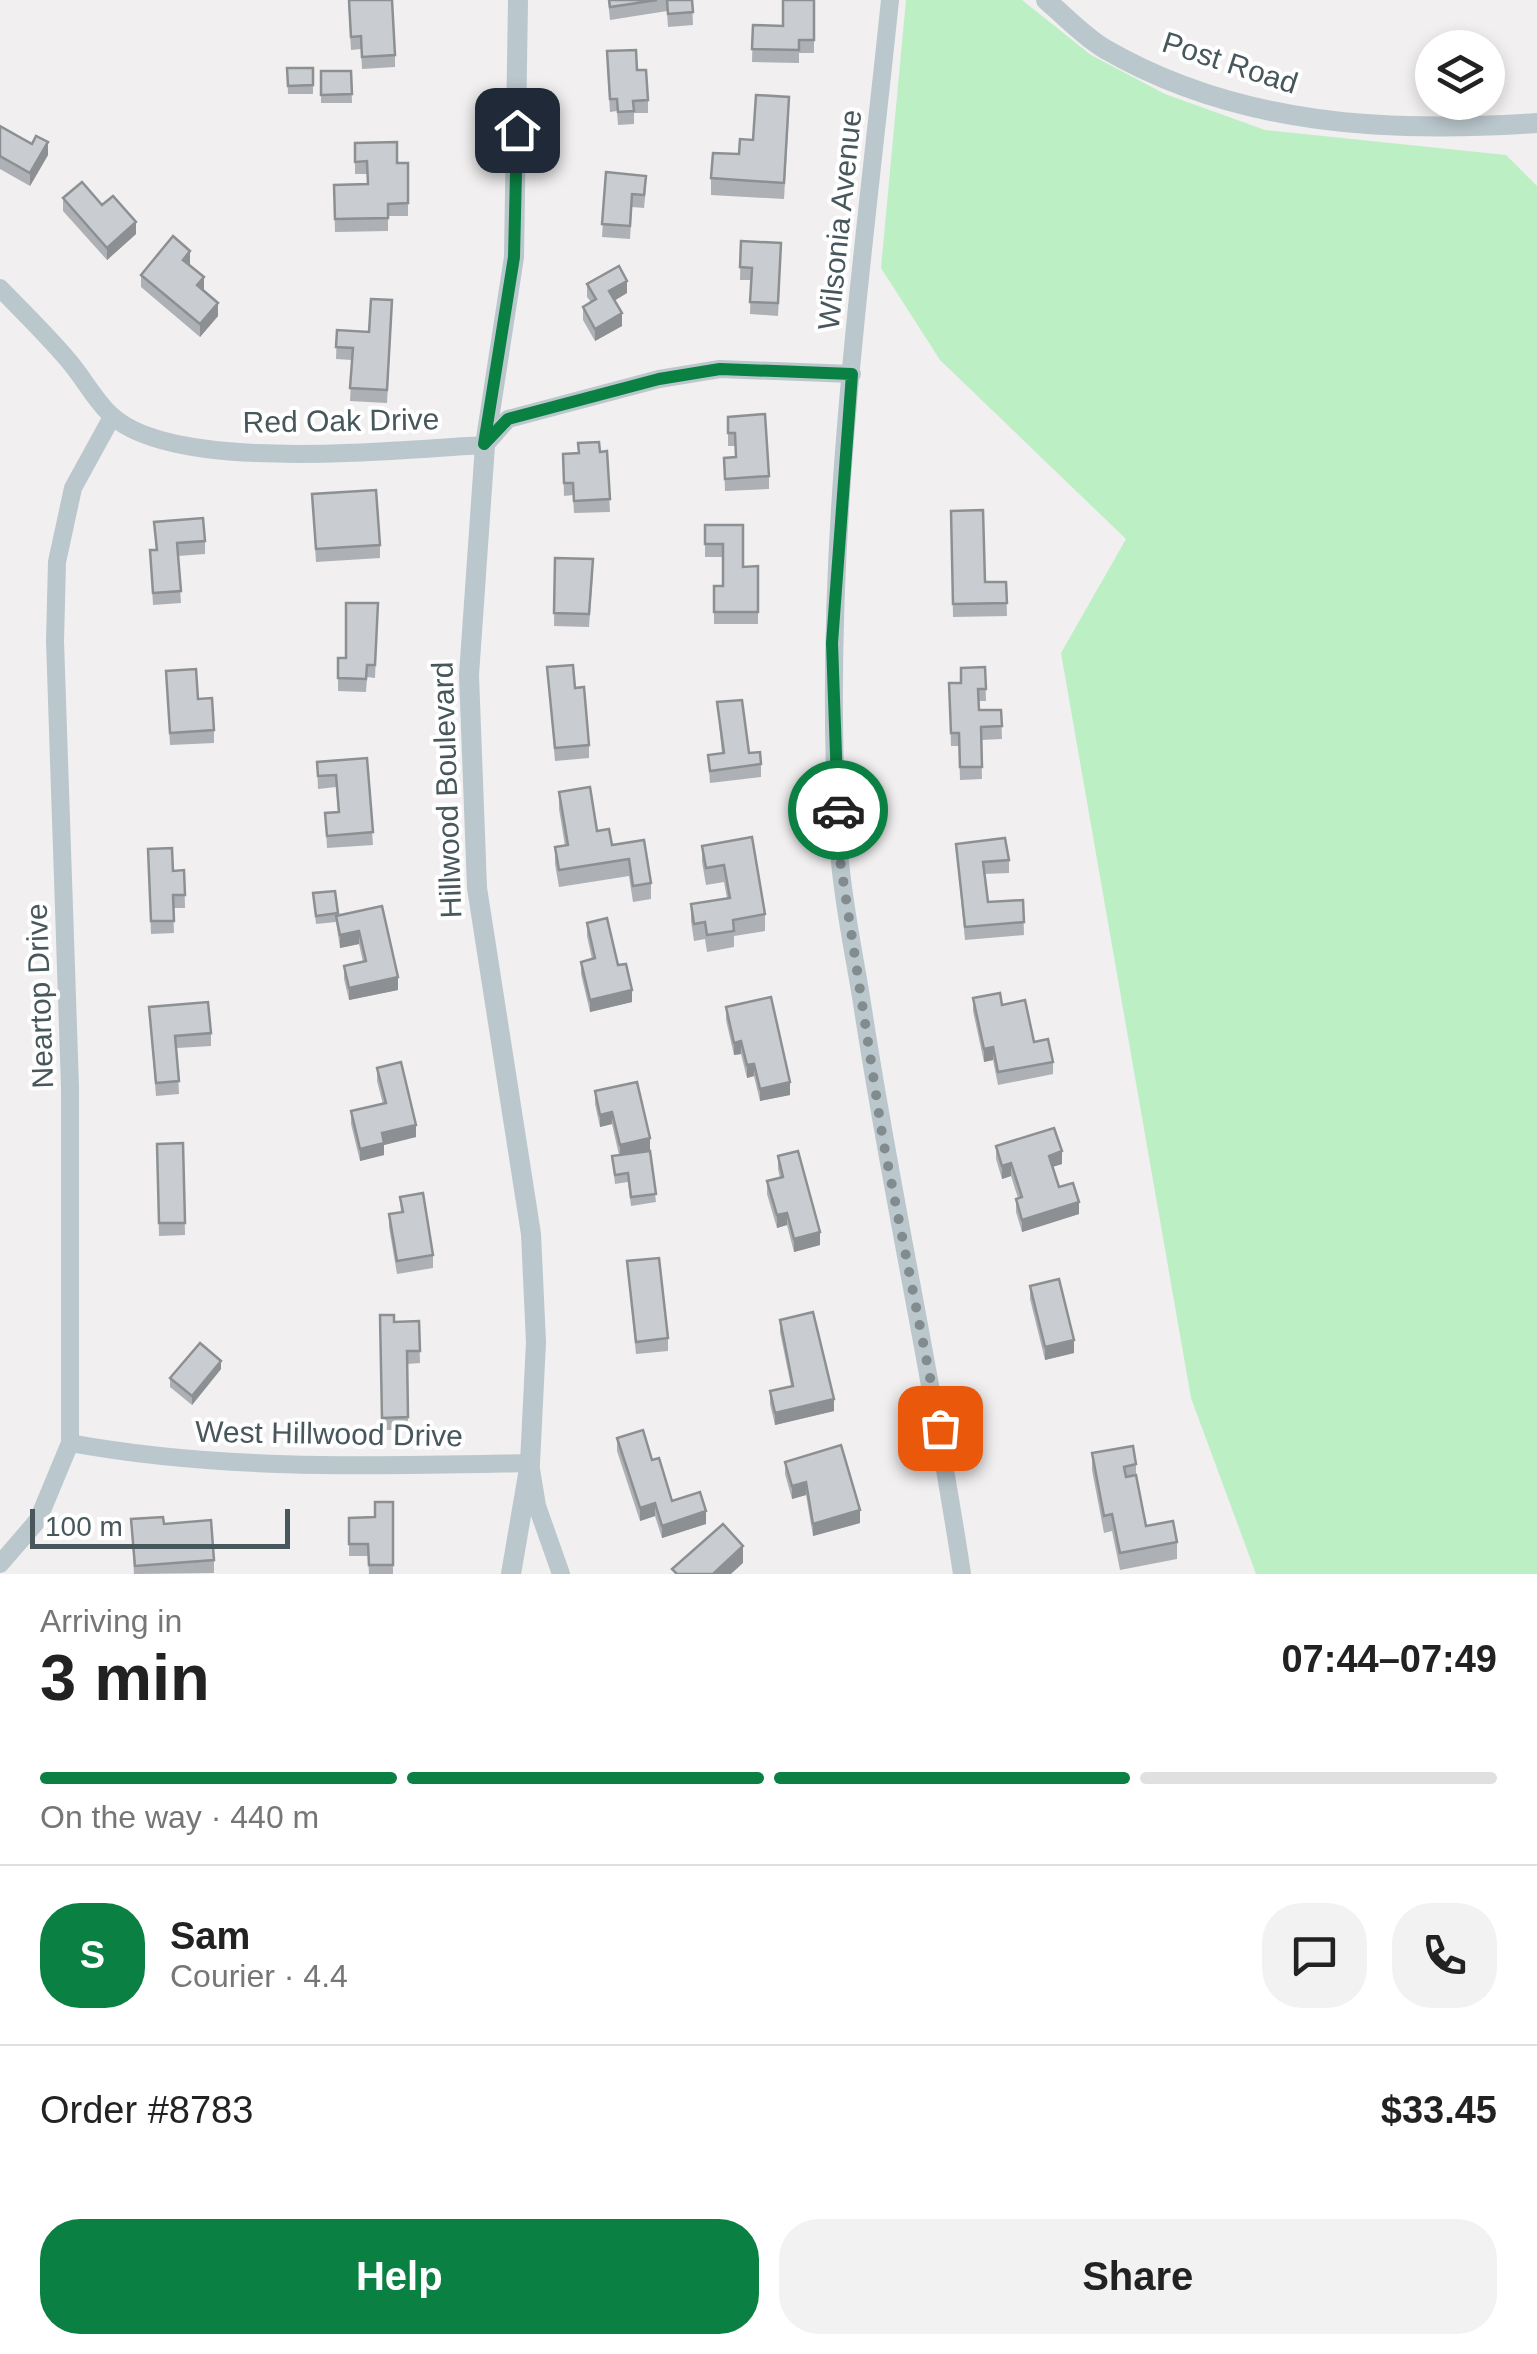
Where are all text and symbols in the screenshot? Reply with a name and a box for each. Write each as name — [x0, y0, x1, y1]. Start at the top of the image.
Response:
street label: Post Road — [1158, 25, 1302, 100]
map controls — [1415, 30, 1505, 120]
button: layers — [1415, 30, 1505, 120]
pin — [475, 88, 560, 173]
icon: home — [490, 103, 545, 158]
street label: Wilsonia Avenue — [812, 108, 867, 332]
street label: Red Oak Drive — [242, 402, 440, 439]
street label: Hillwood Boulevard — [426, 661, 467, 919]
courier — [788, 760, 888, 860]
icon: car — [811, 783, 866, 838]
street label: Neartop Drive — [20, 903, 59, 1089]
pin — [898, 1386, 983, 1471]
icon: bag — [913, 1401, 968, 1456]
street label: West Hillwood Drive — [195, 1415, 463, 1452]
scale bar — [30, 1504, 290, 1548]
text: 100 m — [45, 1511, 123, 1542]
text: Arriving in — [40, 1603, 182, 1639]
text: 07:44–07:49 — [1281, 1638, 1497, 1680]
text: 3 min — [40, 1641, 210, 1714]
text: On the way · 440 m — [40, 1799, 319, 1835]
button: chat — [1262, 1903, 1367, 2008]
button: phone — [1392, 1903, 1497, 2008]
text: Sam — [170, 1915, 250, 1957]
text: S — [80, 1934, 105, 1976]
text: Courier · 4.4 — [170, 1958, 348, 1994]
text: Order #8783 — [40, 2089, 253, 2131]
text: $33.45 — [1381, 2089, 1497, 2131]
button: Help — [40, 2219, 759, 2334]
button: Share — [779, 2219, 1497, 2334]

